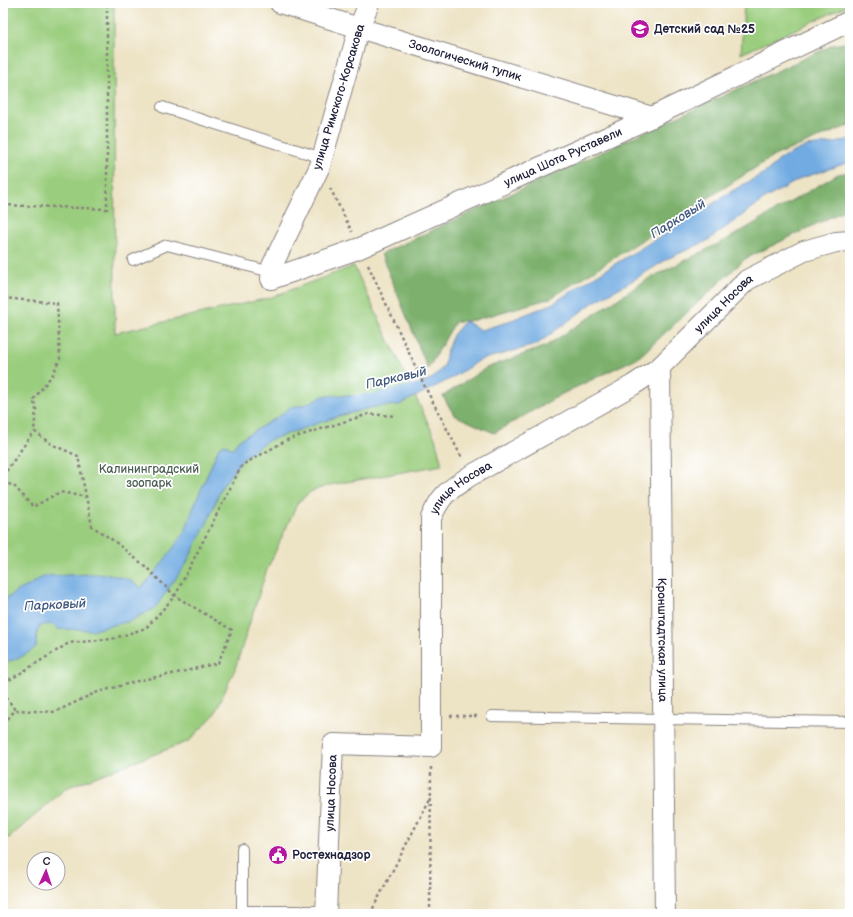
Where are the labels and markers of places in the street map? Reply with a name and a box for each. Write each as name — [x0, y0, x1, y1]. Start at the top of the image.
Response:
school or university icon: Детский сад №25 — [629, 18, 651, 40]
place label: Детский сад №25 — [654, 22, 755, 37]
public building icon: Ростехнадзор — [267, 844, 289, 866]
place label: Ростехнадзор — [292, 848, 371, 863]

